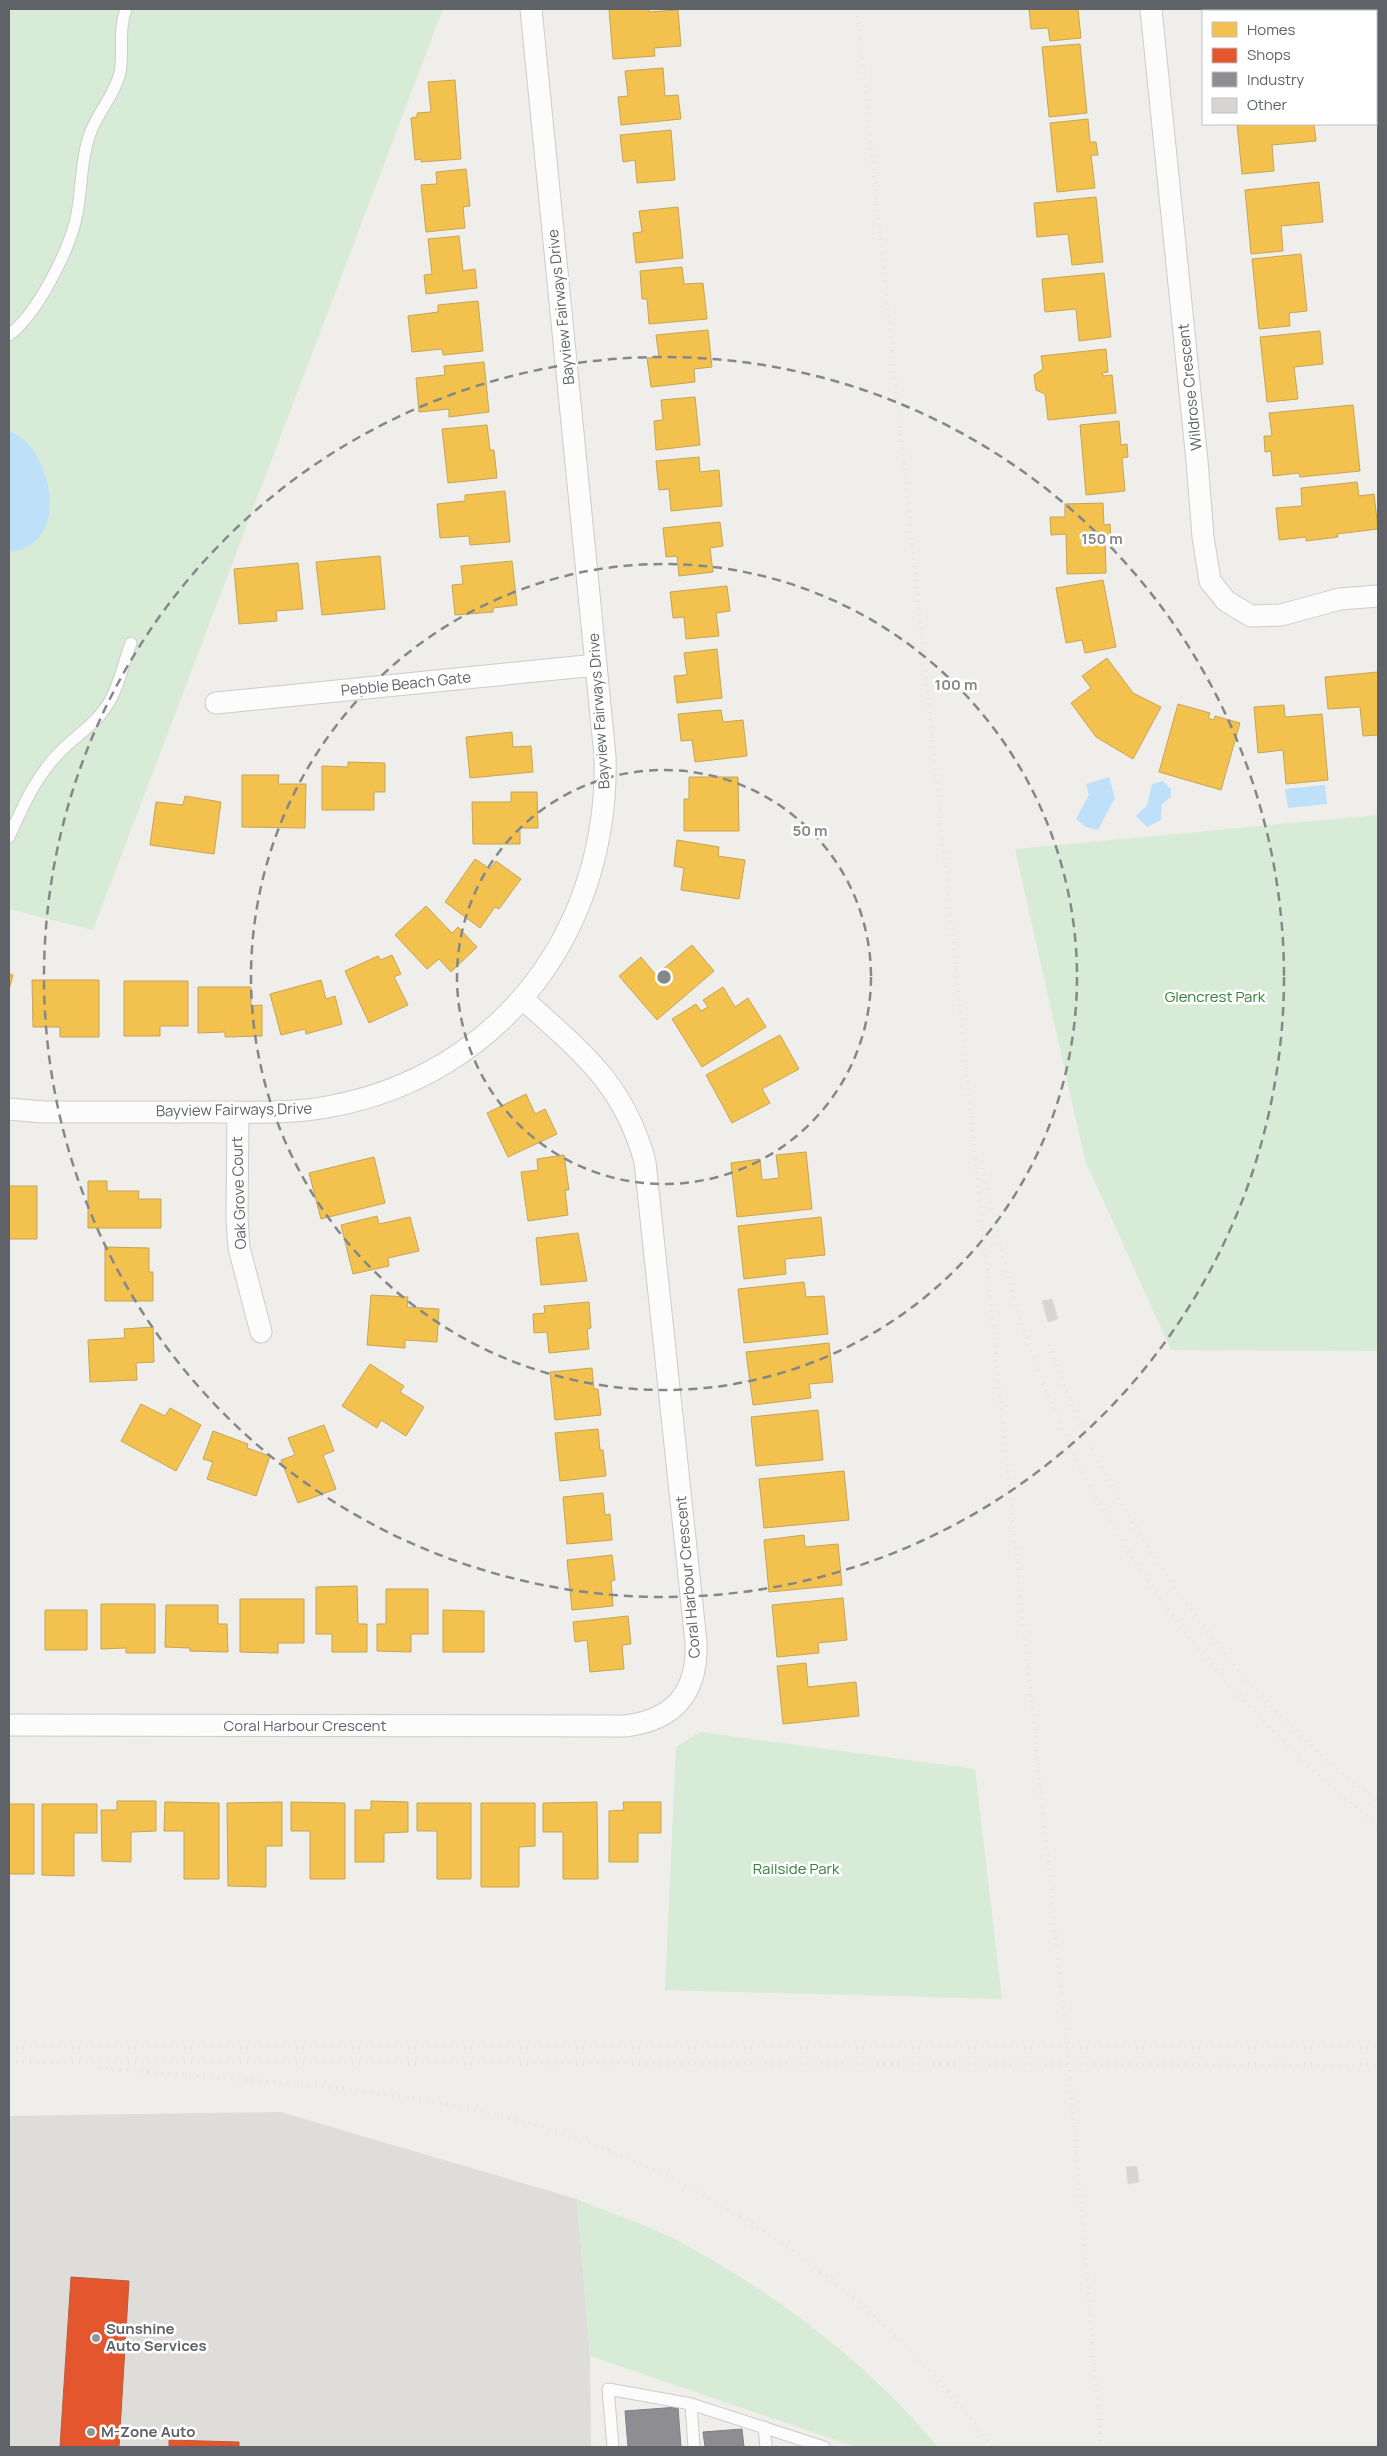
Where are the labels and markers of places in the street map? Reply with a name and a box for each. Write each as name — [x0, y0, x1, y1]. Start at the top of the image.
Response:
centre of rings — [655, 968, 673, 986]
place label: Sunshine Auto Services — [106, 2318, 207, 2356]
marker: Sunshine Auto Services — [90, 2332, 102, 2344]
place label: M-Zone Auto — [101, 2421, 195, 2442]
marker: M-Zone Auto — [85, 2426, 97, 2438]

